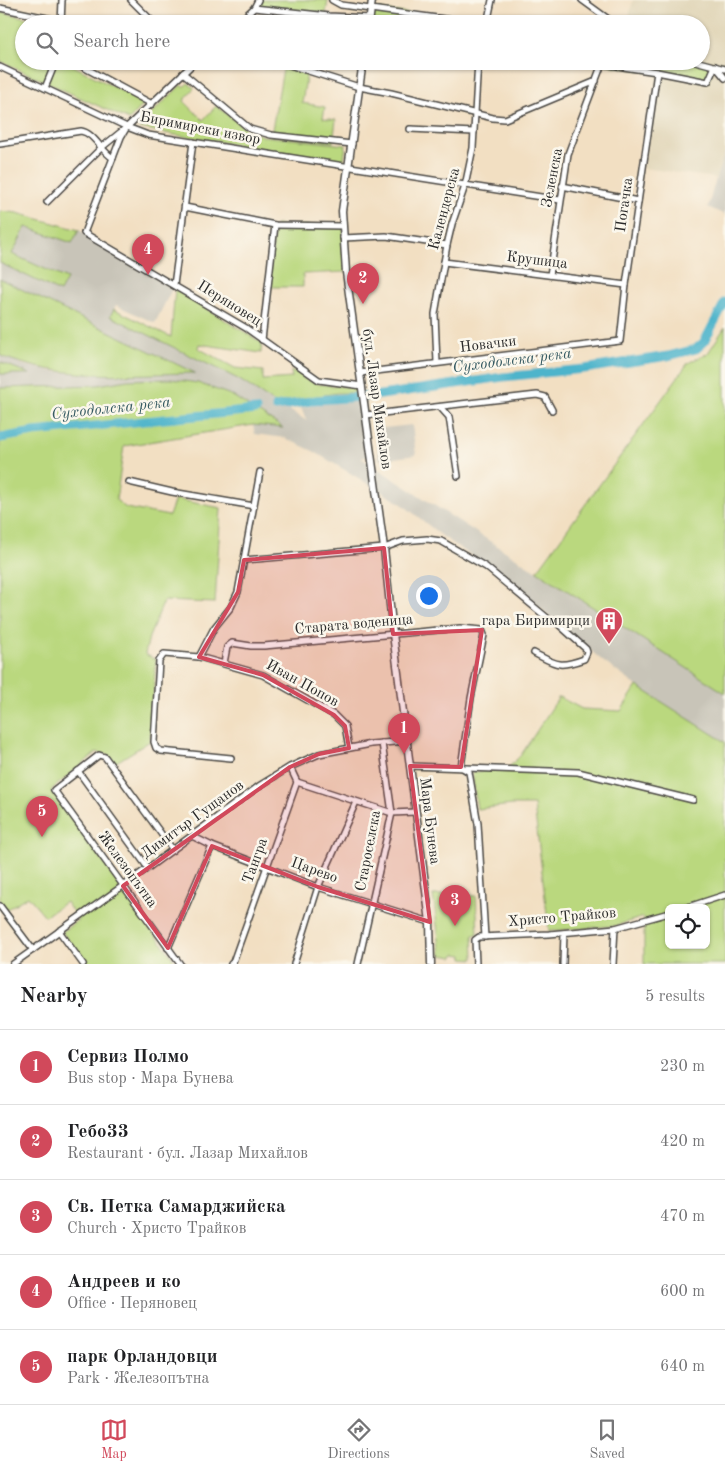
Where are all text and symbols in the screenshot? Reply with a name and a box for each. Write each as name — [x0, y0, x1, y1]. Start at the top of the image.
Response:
search box — [15, 15, 710, 70]
icon: search — [33, 29, 61, 57]
text: Search here — [73, 33, 170, 52]
street label: Биримирски извор — [139, 110, 262, 148]
street label: Зеленска — [540, 146, 566, 209]
street label: Календерска — [427, 166, 463, 252]
street label: Погачка — [614, 176, 636, 233]
pin: 4 — [132, 234, 164, 275]
street label: Крушица — [506, 250, 569, 272]
pin: 2 — [347, 263, 379, 304]
street label: Перяновец — [194, 278, 264, 330]
street label: бул. Лазар Михайлов — [359, 328, 393, 470]
street label: Новачки — [459, 334, 517, 356]
water label: Суходолска река — [451, 346, 573, 376]
water label: Суходолска река — [50, 395, 172, 423]
your location — [416, 583, 442, 609]
building icon: гара Биримирци — [594, 606, 624, 645]
street label: Старата воденица — [294, 612, 414, 638]
place label: гара Биримирци — [482, 614, 590, 629]
street label: Иван Попов — [263, 658, 341, 710]
pin: 1 — [388, 713, 420, 754]
street label: Мара Бунева — [416, 777, 442, 866]
street label: Димитър Гущанов — [139, 778, 247, 862]
pin: 5 — [26, 796, 58, 837]
street label: Староселска — [354, 809, 384, 893]
street label: Железопътна — [94, 829, 160, 911]
street label: Тангра — [241, 836, 271, 886]
street label: Царево — [289, 856, 339, 886]
pin: 3 — [439, 885, 471, 926]
map controls — [665, 904, 710, 949]
button: locate — [665, 904, 710, 949]
street label: Христо Трайков — [507, 906, 617, 930]
text: Nearby — [20, 986, 88, 1007]
text: 5 results — [645, 989, 705, 1005]
text: Сервиз Полмо — [67, 1048, 189, 1067]
text: 1 — [31, 1059, 41, 1075]
text: 230 m — [660, 1059, 705, 1075]
text: Bus stop · Мара Бунева — [67, 1071, 234, 1087]
text: Гебо33 — [67, 1123, 129, 1142]
text: 2 — [31, 1134, 41, 1150]
text: 420 m — [660, 1134, 705, 1150]
text: Restaurant · бул. Лазар Михайлов — [67, 1146, 308, 1162]
text: Св. Петка Самарджийска — [67, 1198, 286, 1217]
text: 3 — [31, 1209, 41, 1225]
text: 470 m — [660, 1209, 705, 1225]
text: Church · Христо Трайков — [67, 1221, 246, 1237]
text: Андреев и ко — [67, 1273, 181, 1292]
text: 4 — [31, 1284, 41, 1300]
text: 600 m — [660, 1284, 705, 1300]
text: Office · Перяновец — [67, 1296, 197, 1312]
text: парк Орландовци — [67, 1348, 218, 1367]
text: 5 — [31, 1359, 41, 1375]
text: 640 m — [660, 1359, 705, 1375]
text: Park · Железопътна — [67, 1371, 210, 1387]
tab: Map — [100, 1416, 128, 1463]
tab: Directions — [328, 1416, 390, 1463]
tab: Saved — [589, 1416, 625, 1463]

